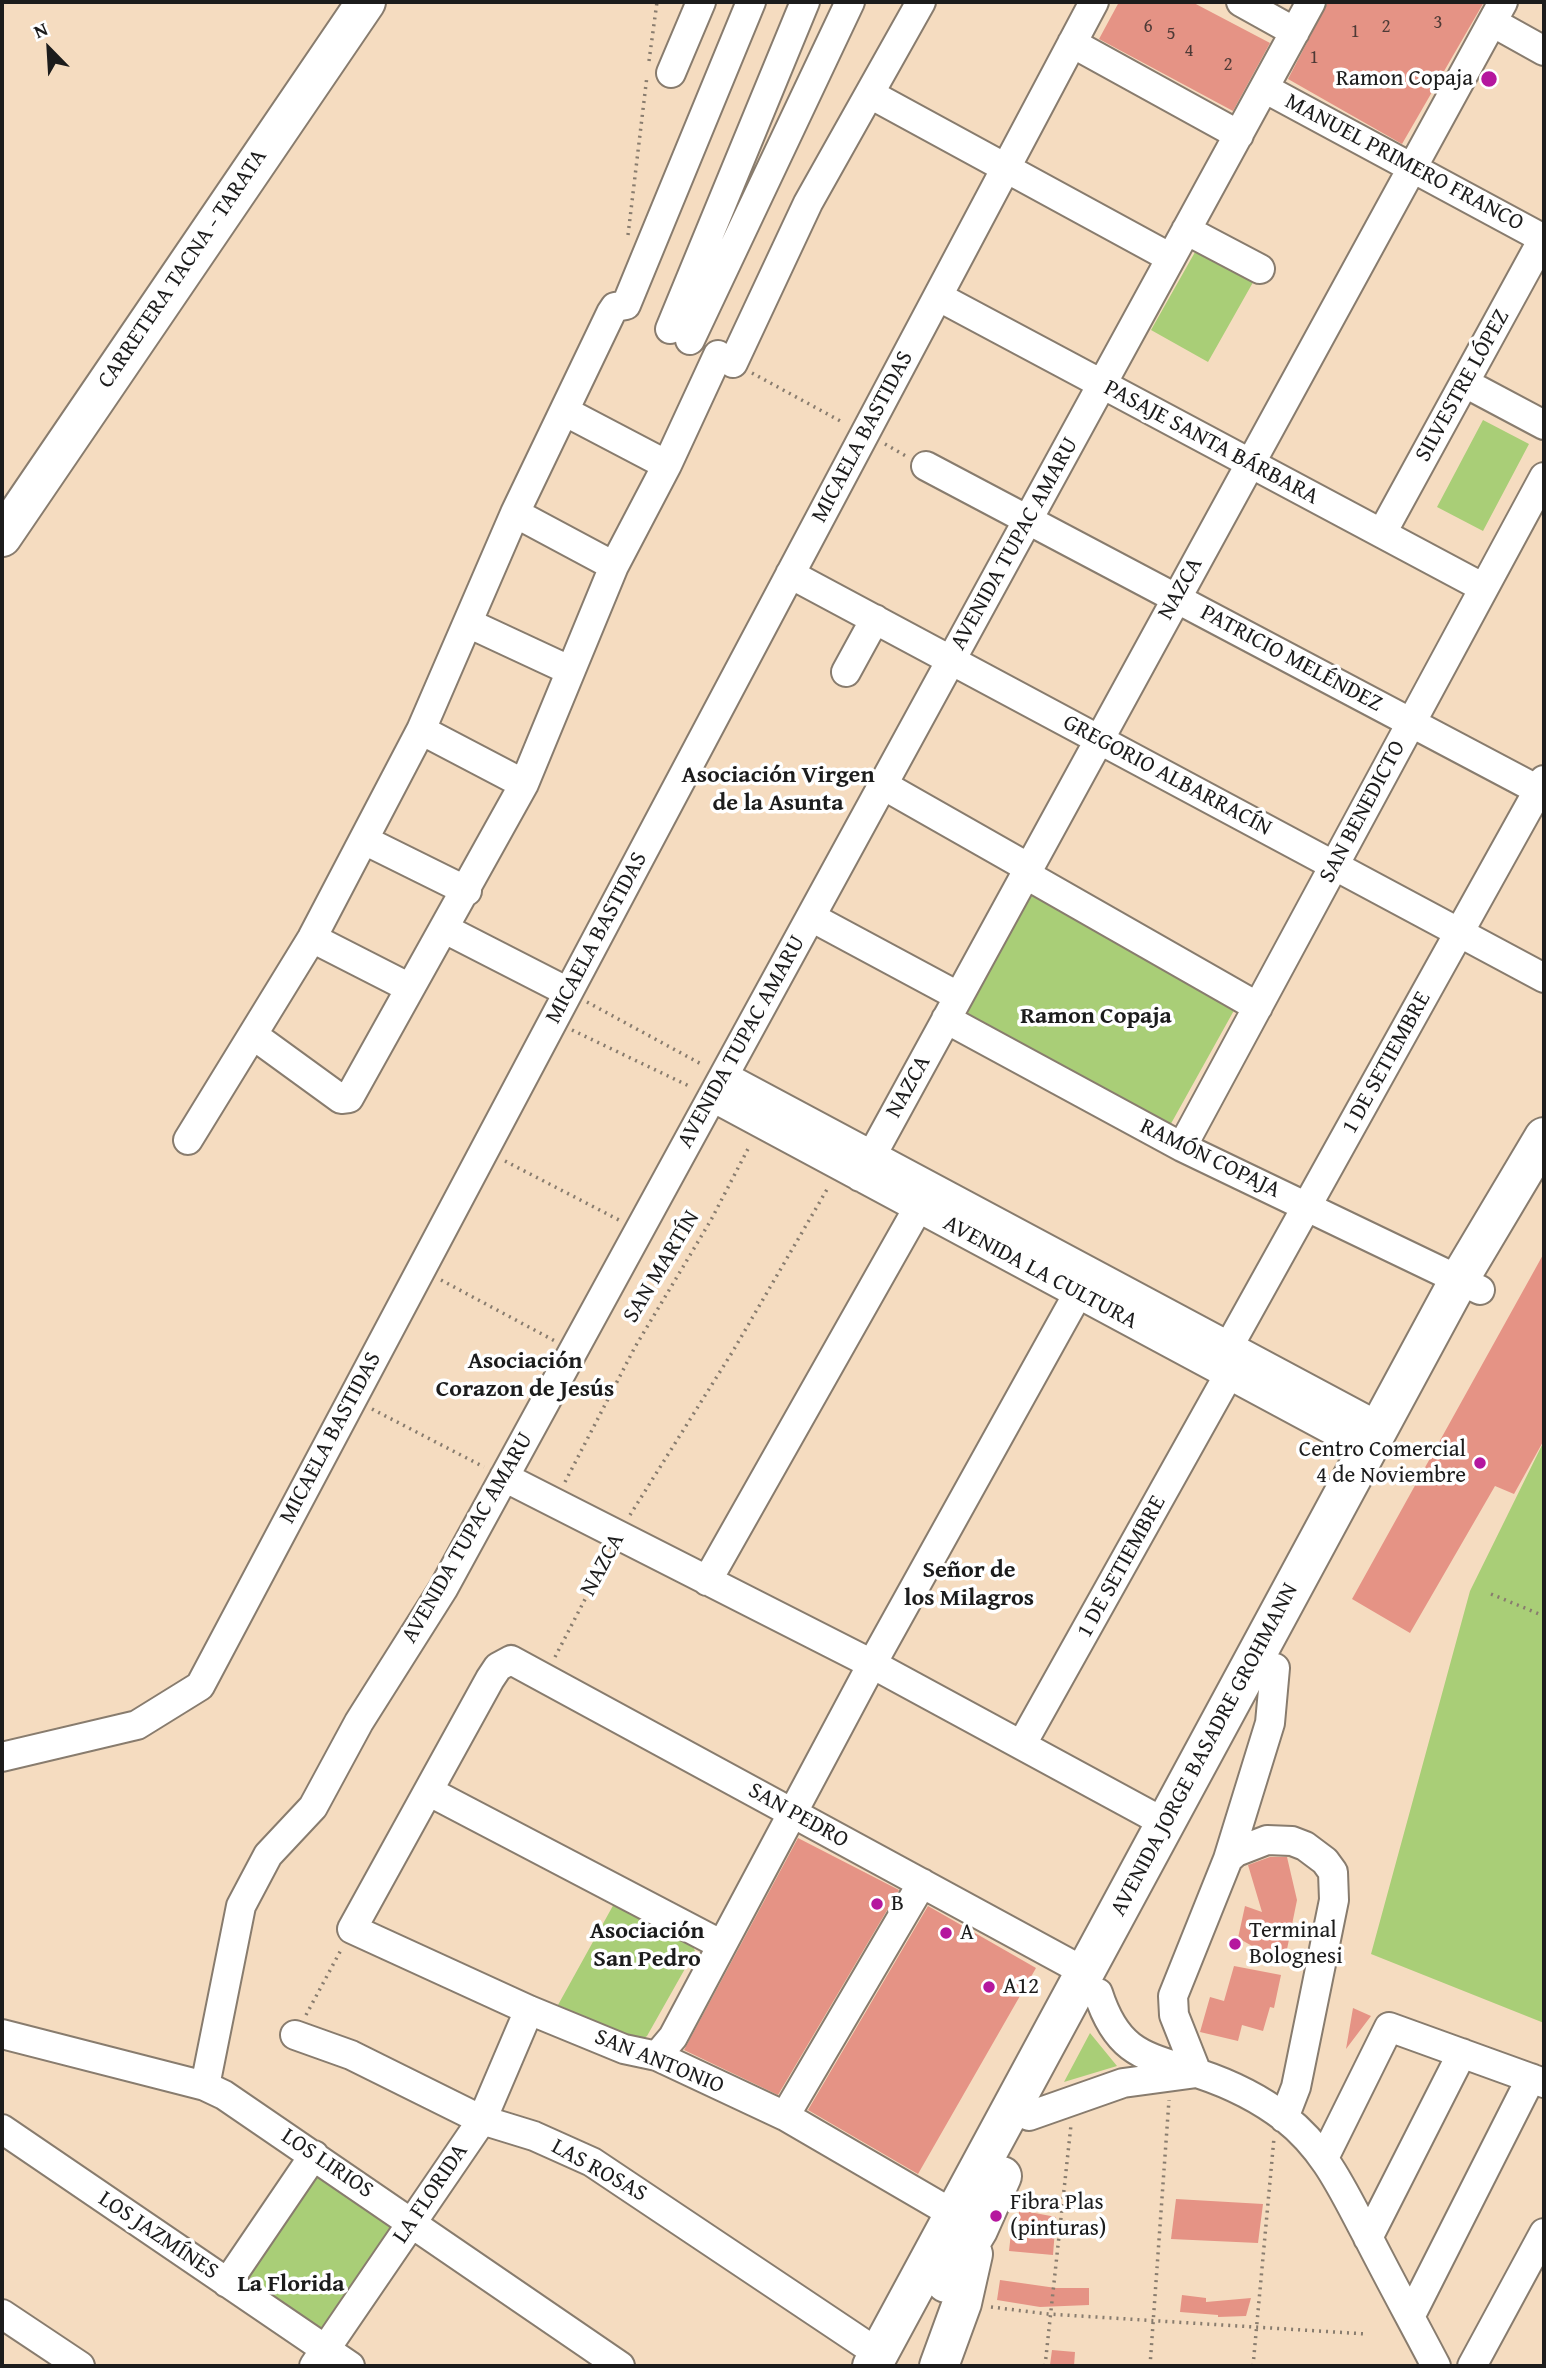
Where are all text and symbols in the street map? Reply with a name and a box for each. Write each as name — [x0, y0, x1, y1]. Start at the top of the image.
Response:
house number: 3 — [1433, 12, 1443, 34]
north arrow — [14, 14, 84, 84]
text: N — [29, 14, 52, 45]
house number: 6 — [1143, 16, 1153, 38]
house number: 2 — [1381, 16, 1391, 38]
house number: 1 — [1350, 21, 1360, 43]
house number: 5 — [1166, 23, 1176, 45]
house number: 4 — [1184, 40, 1194, 62]
house number: 1 — [1309, 47, 1319, 69]
house number: 2 — [1223, 54, 1233, 76]
place label: Ramon Copaja — [1336, 65, 1473, 93]
marker: Ramon Copaja — [1479, 69, 1499, 89]
street label: MANUEL PRIMERO FRANCO — [1280, 88, 1528, 238]
street label: CARRETERA TACNA - TARATA — [93, 144, 273, 394]
street label: SILVESTRE LÓPEZ — [1410, 305, 1516, 467]
street label: MICAELA BASTIDAS — [806, 347, 920, 527]
street label: PASAJE SANTA BÁRBARA — [1099, 375, 1323, 511]
street label: AVENIDA TUPAC AMARU — [945, 433, 1085, 655]
street label: NAZCA — [1153, 553, 1209, 625]
street label: PATRICIO MELÉNDEZ — [1195, 599, 1387, 719]
street label: GREGORIO ALBARRACÍN — [1058, 709, 1276, 843]
street label: SAN BENEDICTO — [1314, 736, 1412, 888]
district label: Asociación Virgen de la Asunta — [681, 762, 875, 818]
street label: MICAELA BASTIDAS — [540, 848, 654, 1028]
street label: AVENIDA TUPAC AMARU — [672, 931, 812, 1153]
street label: 1 DE SETIEMBRE — [1337, 987, 1437, 1139]
district label: Ramon Copaja — [1020, 1003, 1172, 1031]
street label: NAZCA — [881, 1051, 937, 1123]
street label: RAMÓN COPAJA — [1135, 1113, 1285, 1205]
street label: SAN MARTÍN — [618, 1206, 706, 1328]
street label: AVENIDA LA CULTURA — [938, 1210, 1142, 1336]
street label: MICAELA BASTIDAS — [274, 1348, 388, 1528]
district label: Asociación Corazon de Jesús — [436, 1348, 614, 1404]
street label: AVENIDA TUPAC AMARU — [396, 1428, 540, 1648]
place label: Centro Comercial 4 de Noviembre — [1299, 1436, 1466, 1490]
marker: Centro Comercial 4 de Noviembre — [1472, 1455, 1488, 1471]
street label: 1 DE SETIEMBRE — [1072, 1491, 1172, 1643]
street label: NAZCA — [575, 1529, 631, 1601]
district label: Señor de los Milagros — [904, 1557, 1034, 1613]
street label: AVENIDA JORGE BASADRE GROHMANN — [1105, 1579, 1305, 1921]
street label: SAN PEDRO — [743, 1777, 853, 1855]
place label: B — [891, 1890, 904, 1918]
marker: B — [869, 1896, 885, 1912]
place label: Terminal Bolognesi — [1249, 1917, 1343, 1971]
district label: Asociación San Pedro — [590, 1918, 704, 1974]
place label: A — [960, 1919, 974, 1947]
marker: A — [938, 1925, 954, 1941]
marker: Terminal Bolognesi — [1227, 1936, 1243, 1952]
place label: A12 — [1003, 1973, 1039, 2001]
marker: A12 — [981, 1979, 997, 1995]
street label: SAN ANTONIO — [590, 2024, 728, 2100]
street label: LOS LIRIOS — [276, 2123, 378, 2205]
street label: LAS ROSAS — [546, 2133, 652, 2209]
street label: LA FLORIDA — [388, 2139, 474, 2249]
street label: LOS JAZMÍNES — [93, 2186, 223, 2286]
place label: Fibra Plas (pinturas) — [1010, 2189, 1106, 2243]
marker: Fibra Plas (pinturas) — [988, 2208, 1004, 2224]
district label: La Florida — [237, 2271, 345, 2299]

